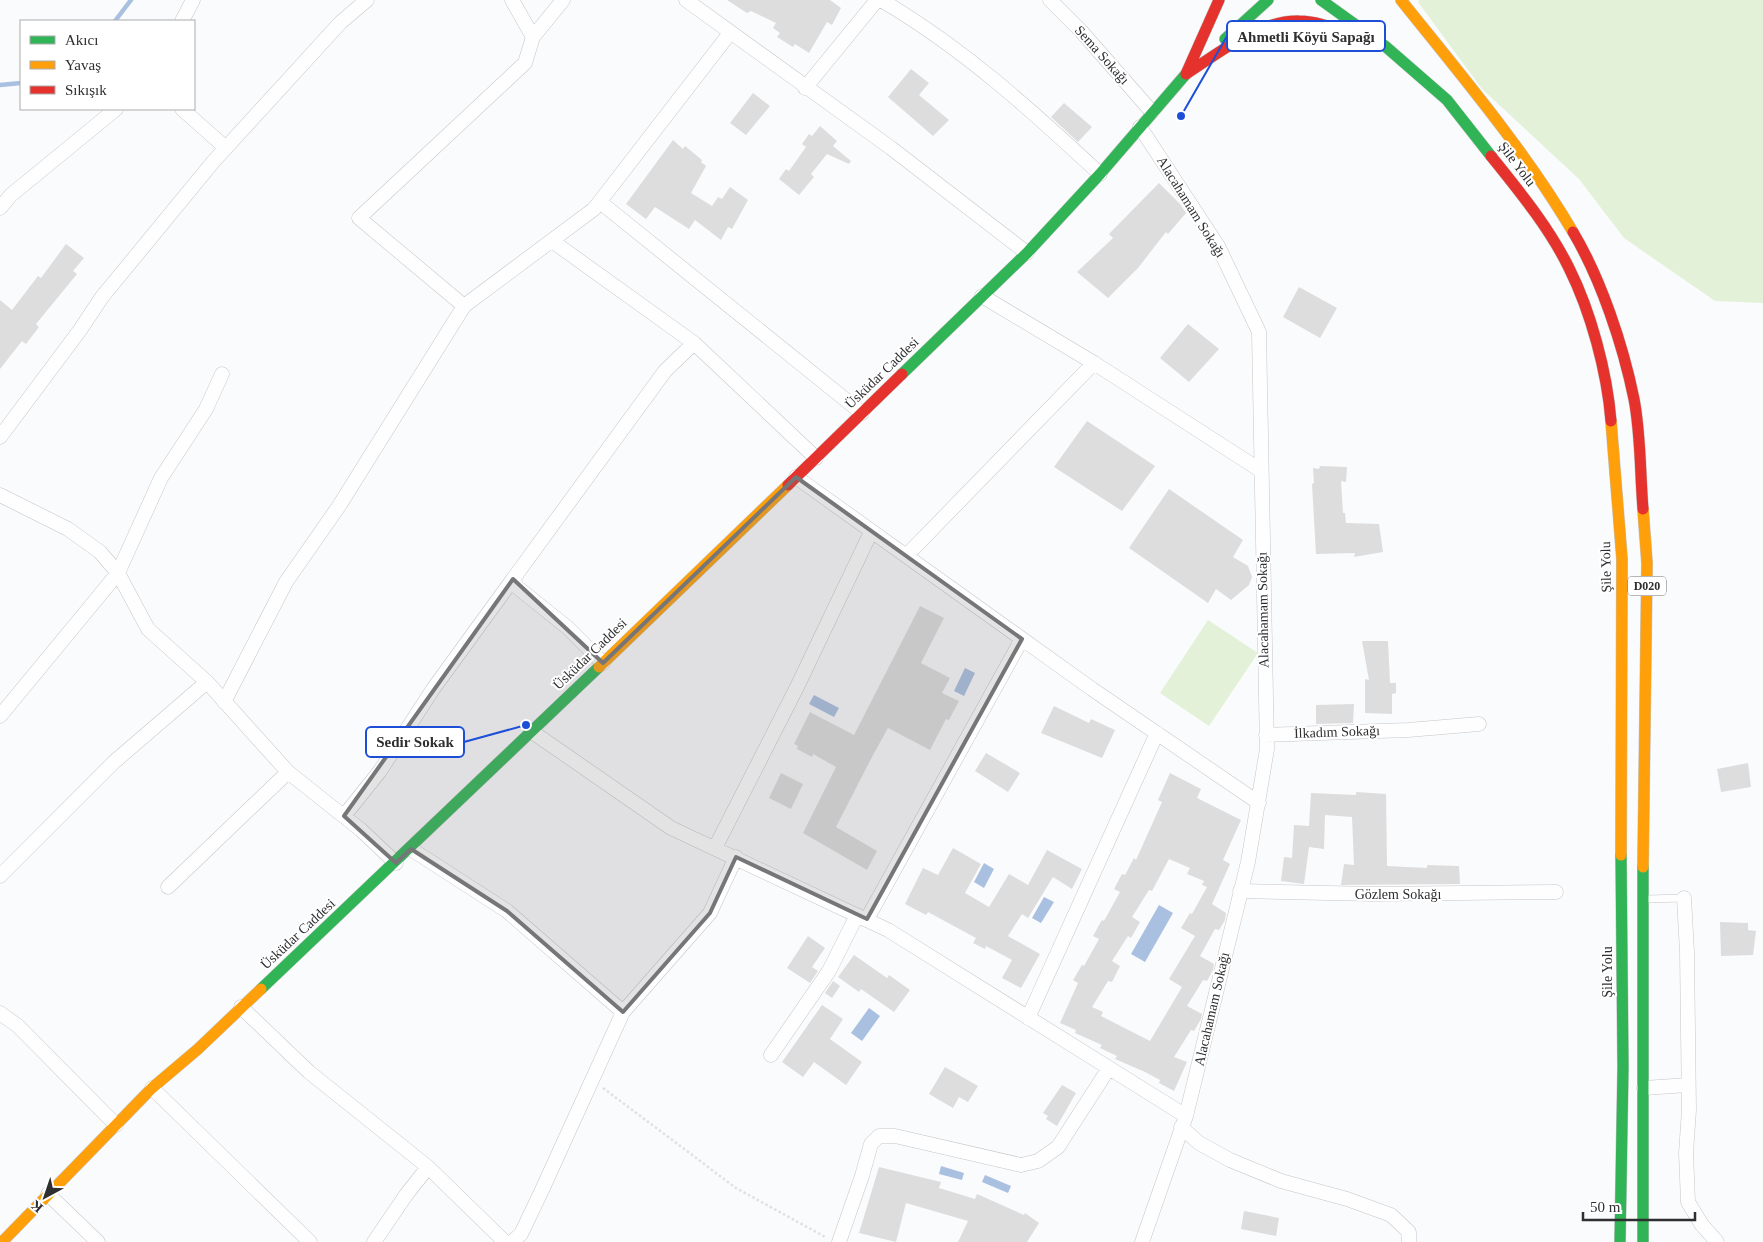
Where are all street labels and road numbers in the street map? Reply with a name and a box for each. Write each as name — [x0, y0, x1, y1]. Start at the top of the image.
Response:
street label: Sema Sokağı — [1072, 23, 1132, 87]
street label: Şile Yolu — [1496, 139, 1538, 189]
street label: Alacahamam Sokağı — [1154, 154, 1228, 260]
street label: Üsküdar Caddesi — [842, 333, 922, 412]
street label: Şile Yolu — [1598, 541, 1614, 593]
street label: Alacahamam Sokağı — [1254, 552, 1272, 668]
road number: D020 — [1628, 576, 1666, 596]
street label: Üsküdar Caddesi — [550, 614, 630, 693]
street label: İlkadım Sokağı — [1294, 723, 1380, 741]
street label: Gözlem Sokağı — [1355, 887, 1441, 902]
street label: Üsküdar Caddesi — [257, 895, 338, 972]
street label: Şile Yolu — [1600, 946, 1615, 998]
street label: Alacahamam Sokağı — [1192, 951, 1232, 1067]

